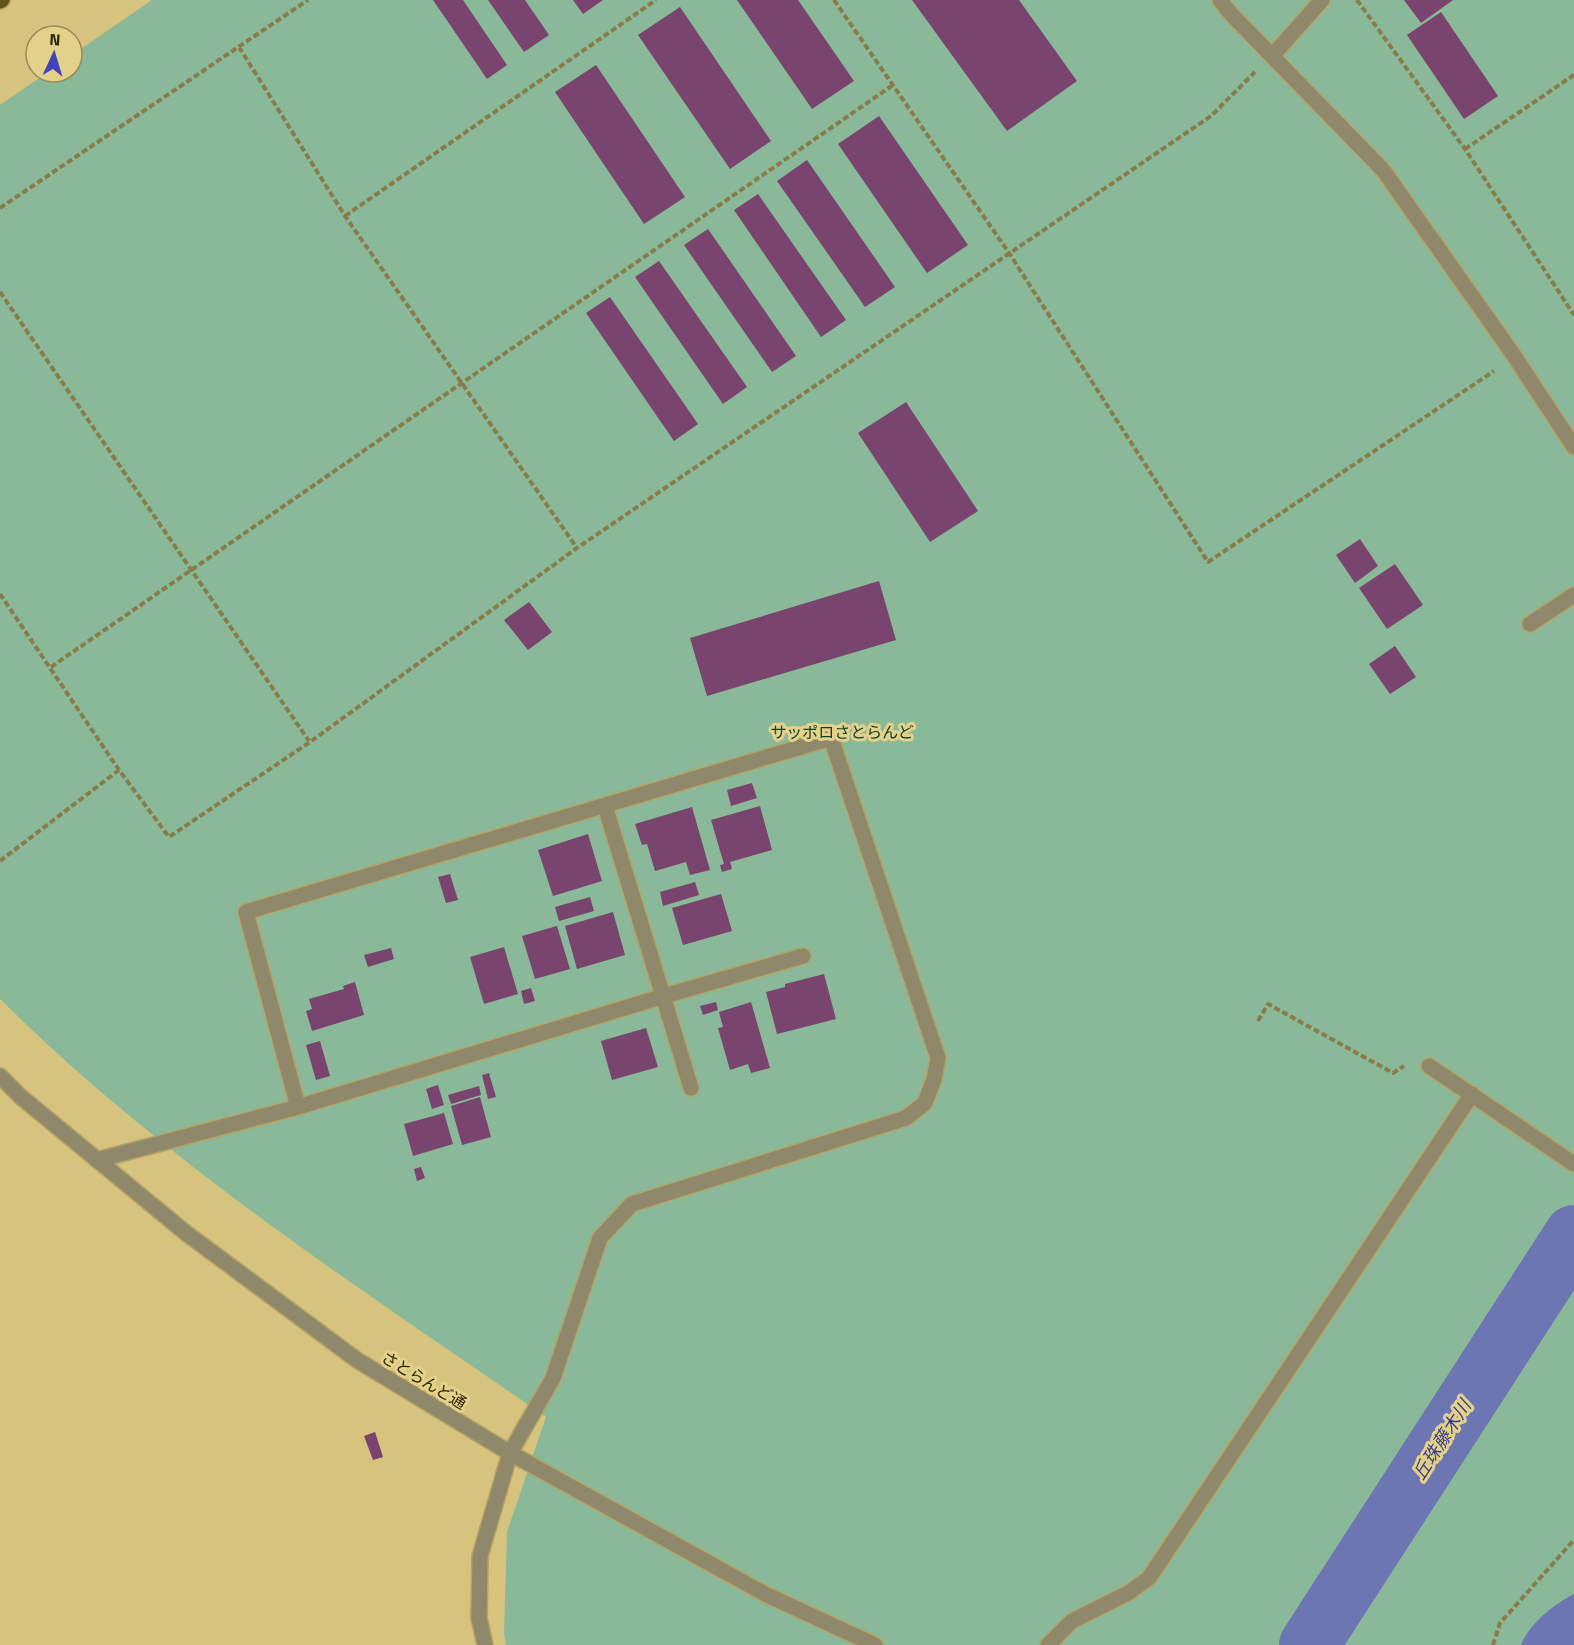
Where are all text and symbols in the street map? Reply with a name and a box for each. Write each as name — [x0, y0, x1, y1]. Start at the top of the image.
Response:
north arrow — [24, 24, 84, 84]
text: N — [49, 27, 61, 51]
park label: サッポロさとらんど — [770, 720, 914, 744]
street label: さとらんど通 — [377, 1345, 471, 1415]
water label: 丘珠藤木川 — [1406, 1393, 1479, 1485]

